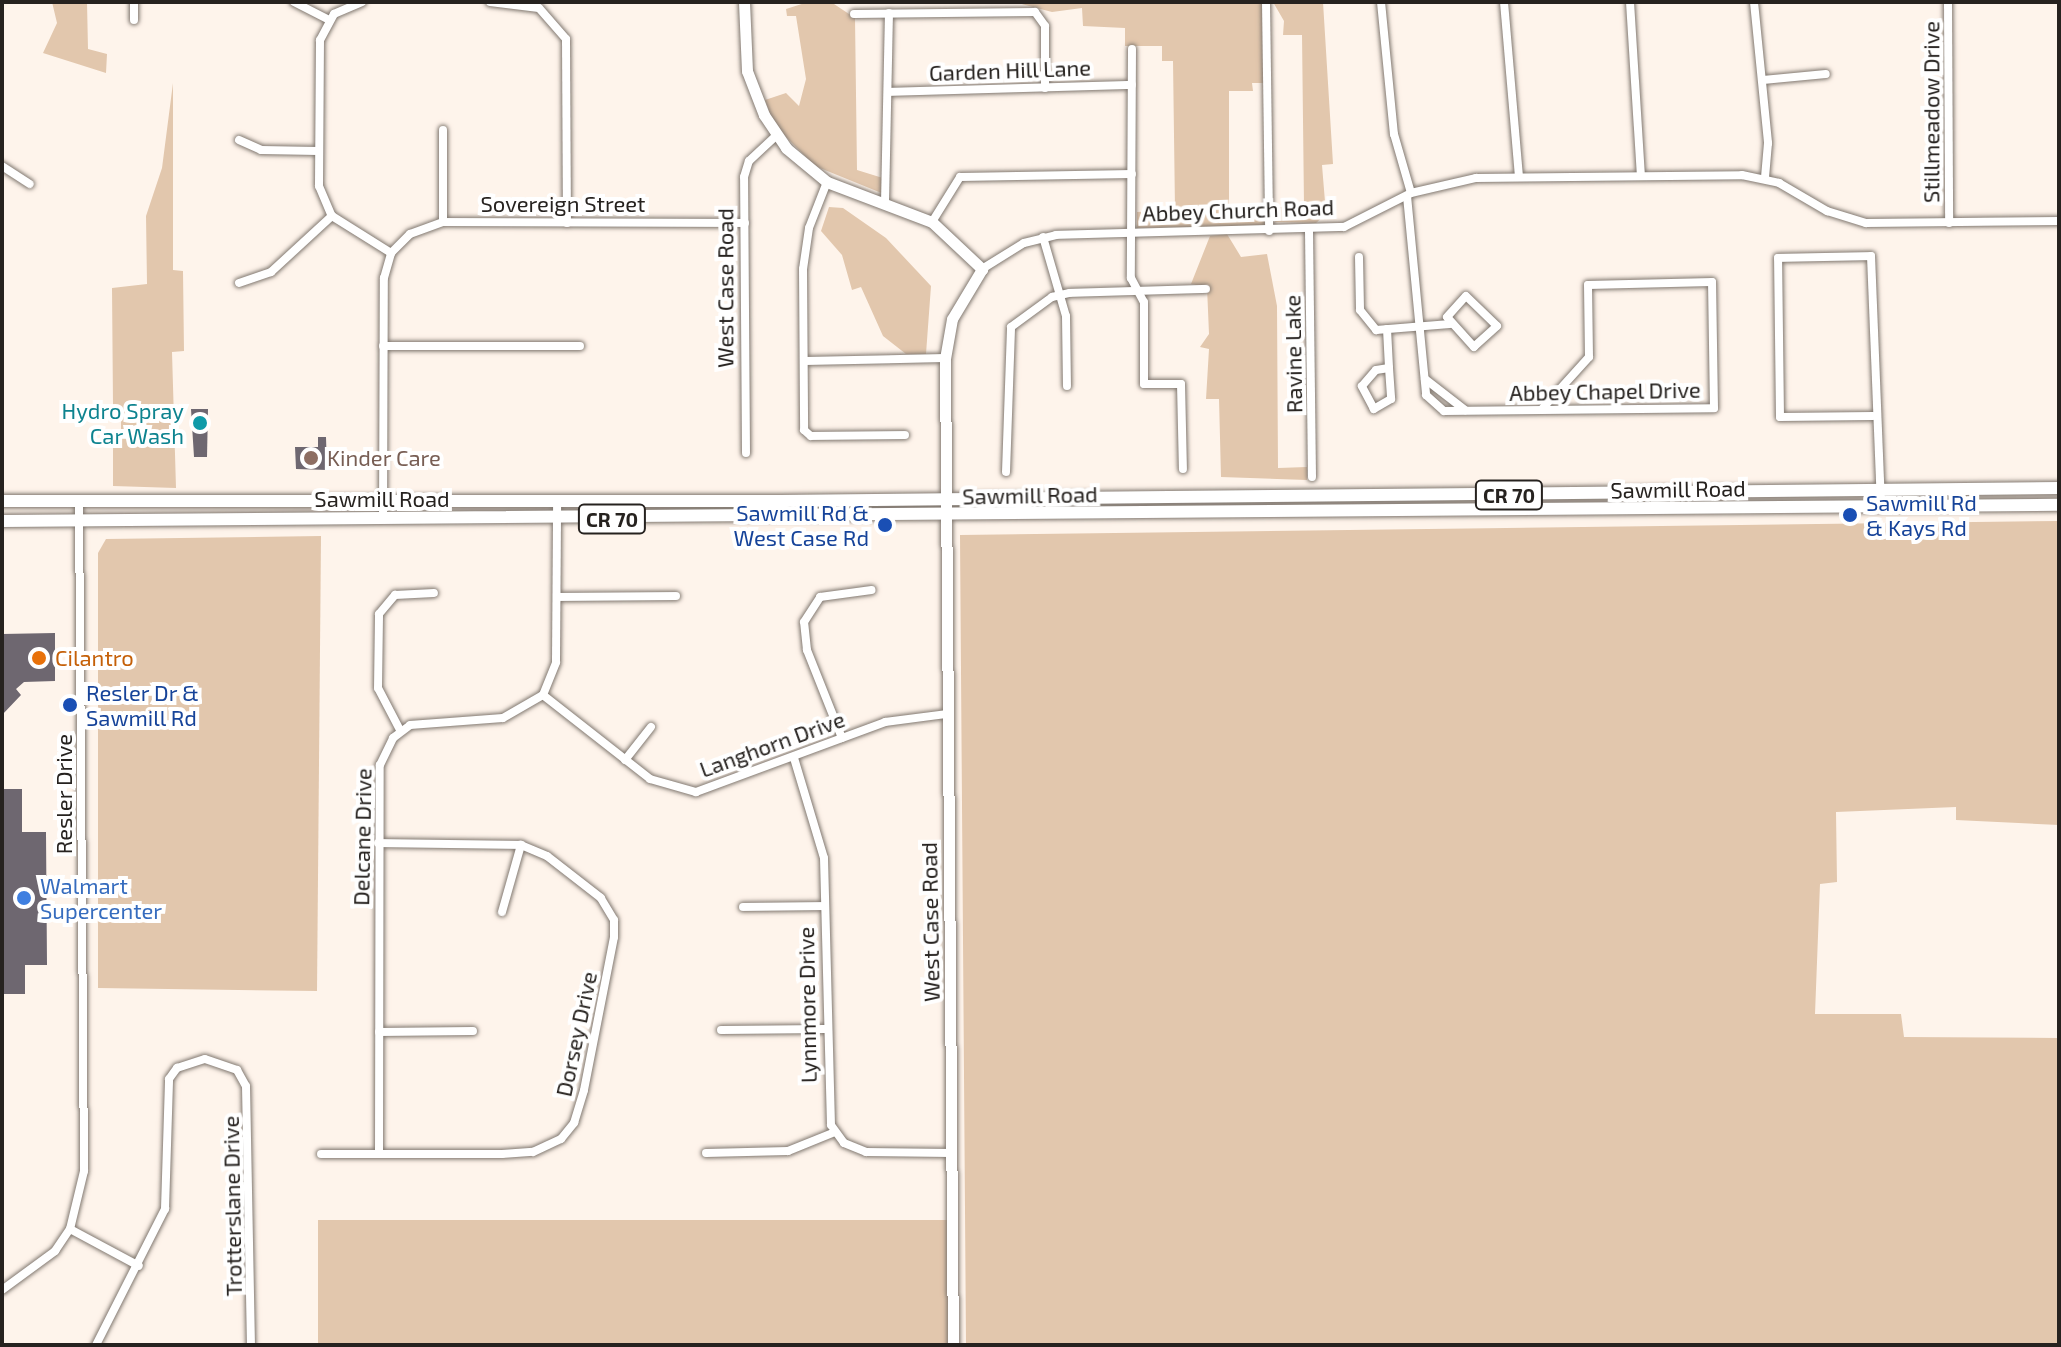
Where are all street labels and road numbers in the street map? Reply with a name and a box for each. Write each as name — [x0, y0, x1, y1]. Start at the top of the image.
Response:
street label: Stillmeadow Drive — [1918, 21, 1944, 203]
street label: Garden Hill Lane — [928, 54, 1092, 86]
street label: Sovereign Street — [481, 191, 645, 217]
street label: Abbey Church Road — [1141, 193, 1335, 227]
street label: West Case Road — [712, 208, 738, 368]
street label: Ravine Lake — [1279, 295, 1307, 413]
street label: Abbey Chapel Drive — [1508, 376, 1702, 406]
street label: Sawmill Road — [1610, 475, 1746, 503]
road number: CR 70 — [1473, 479, 1545, 511]
street label: Sawmill Road — [962, 481, 1098, 509]
street label: Sawmill Road — [314, 486, 450, 512]
road number: CR 70 — [576, 503, 648, 535]
street label: Langhorn Drive — [696, 706, 848, 782]
street label: Resler Drive — [51, 734, 77, 854]
street label: Delcane Drive — [348, 768, 376, 906]
street label: West Case Road — [915, 842, 945, 1002]
street label: Lynnmore Drive — [792, 927, 822, 1083]
street label: Dorsey Drive — [550, 969, 602, 1099]
street label: Trotterslane Drive — [217, 1115, 247, 1297]

